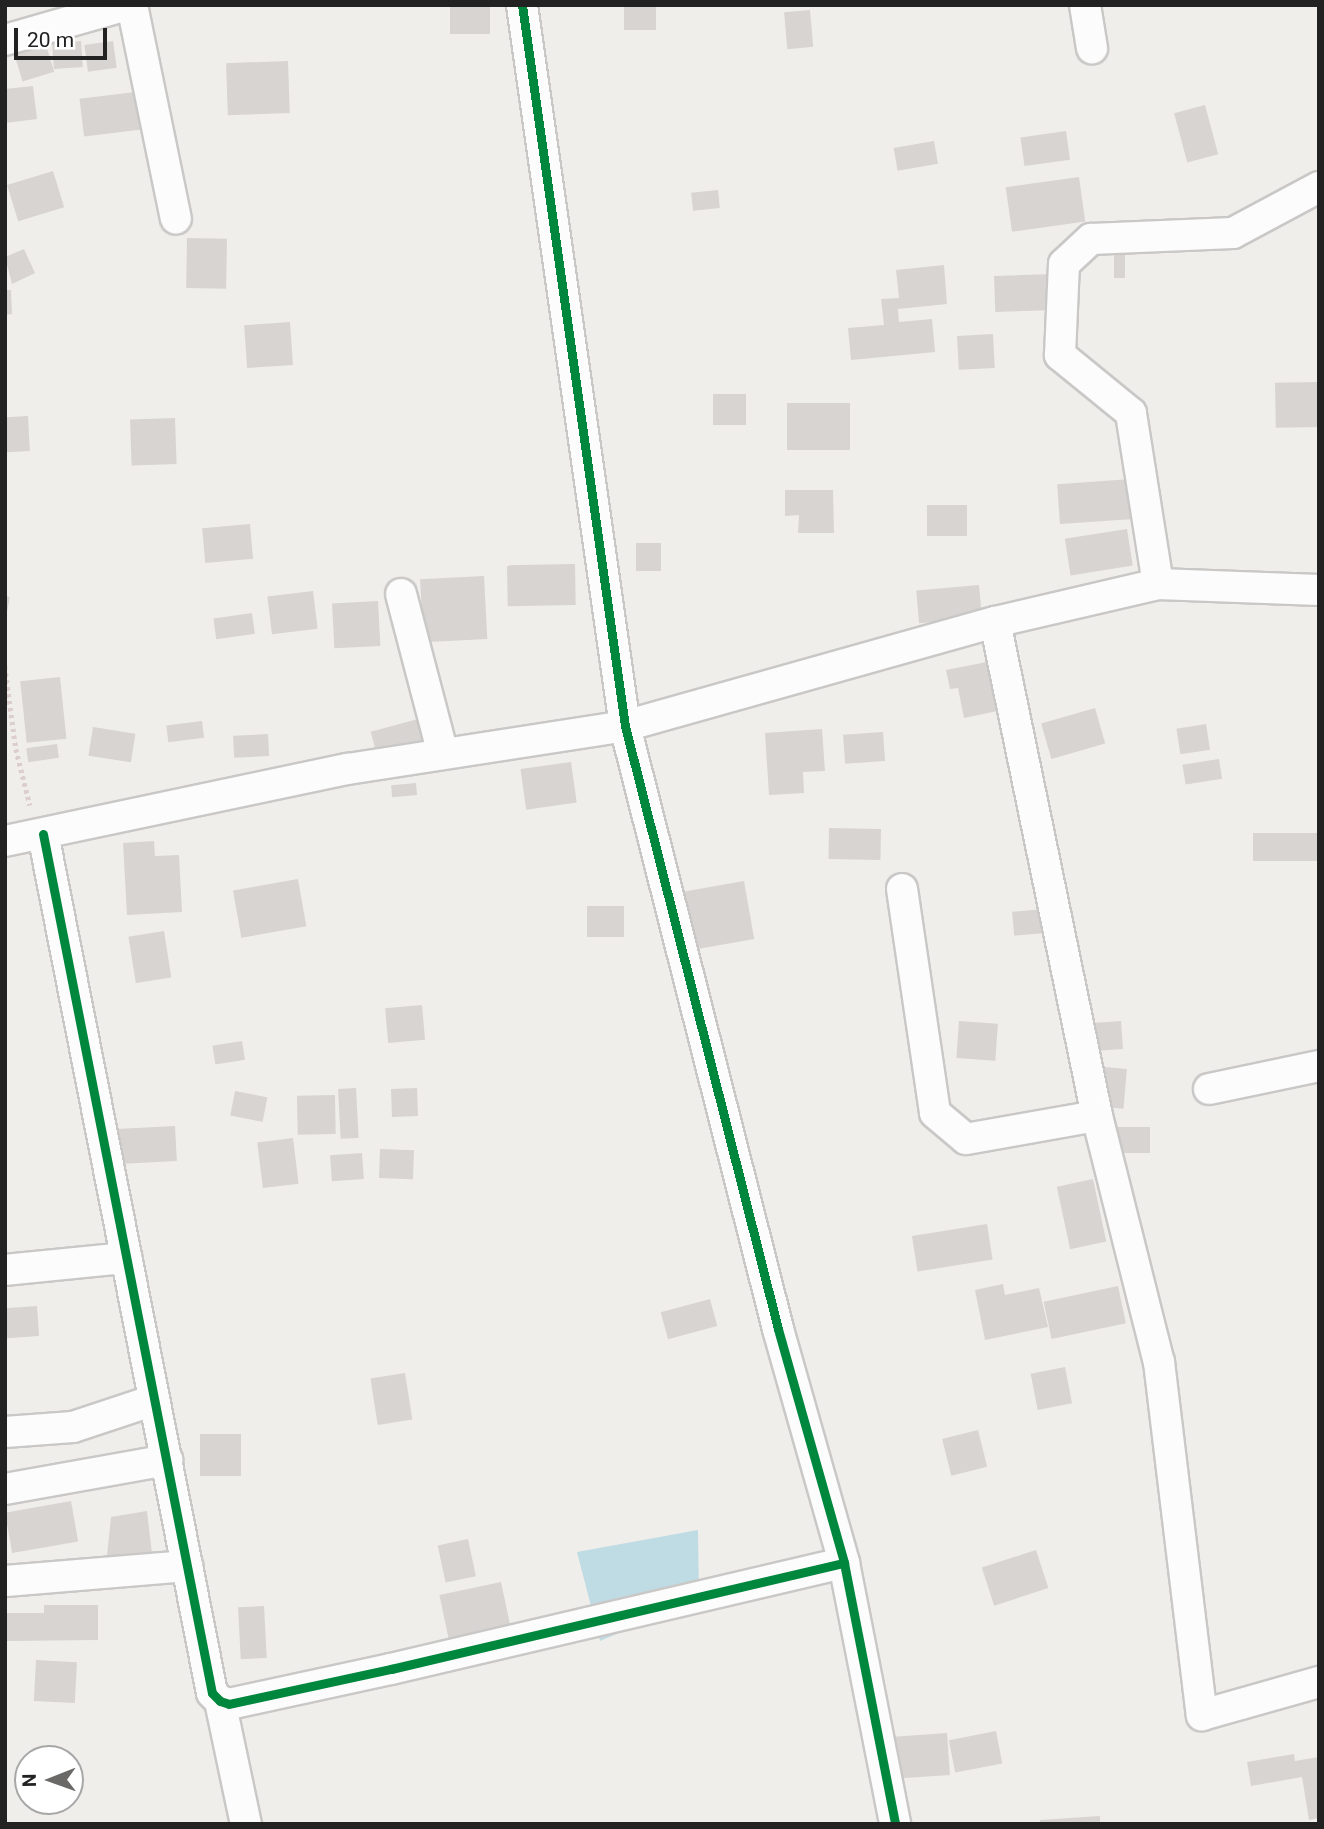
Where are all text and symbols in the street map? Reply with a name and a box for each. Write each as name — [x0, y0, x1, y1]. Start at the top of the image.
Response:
scale bar — [18, 14, 110, 58]
text: 20 m — [27, 28, 74, 52]
north arrow — [14, 1745, 84, 1815]
text: N — [18, 1773, 41, 1787]

